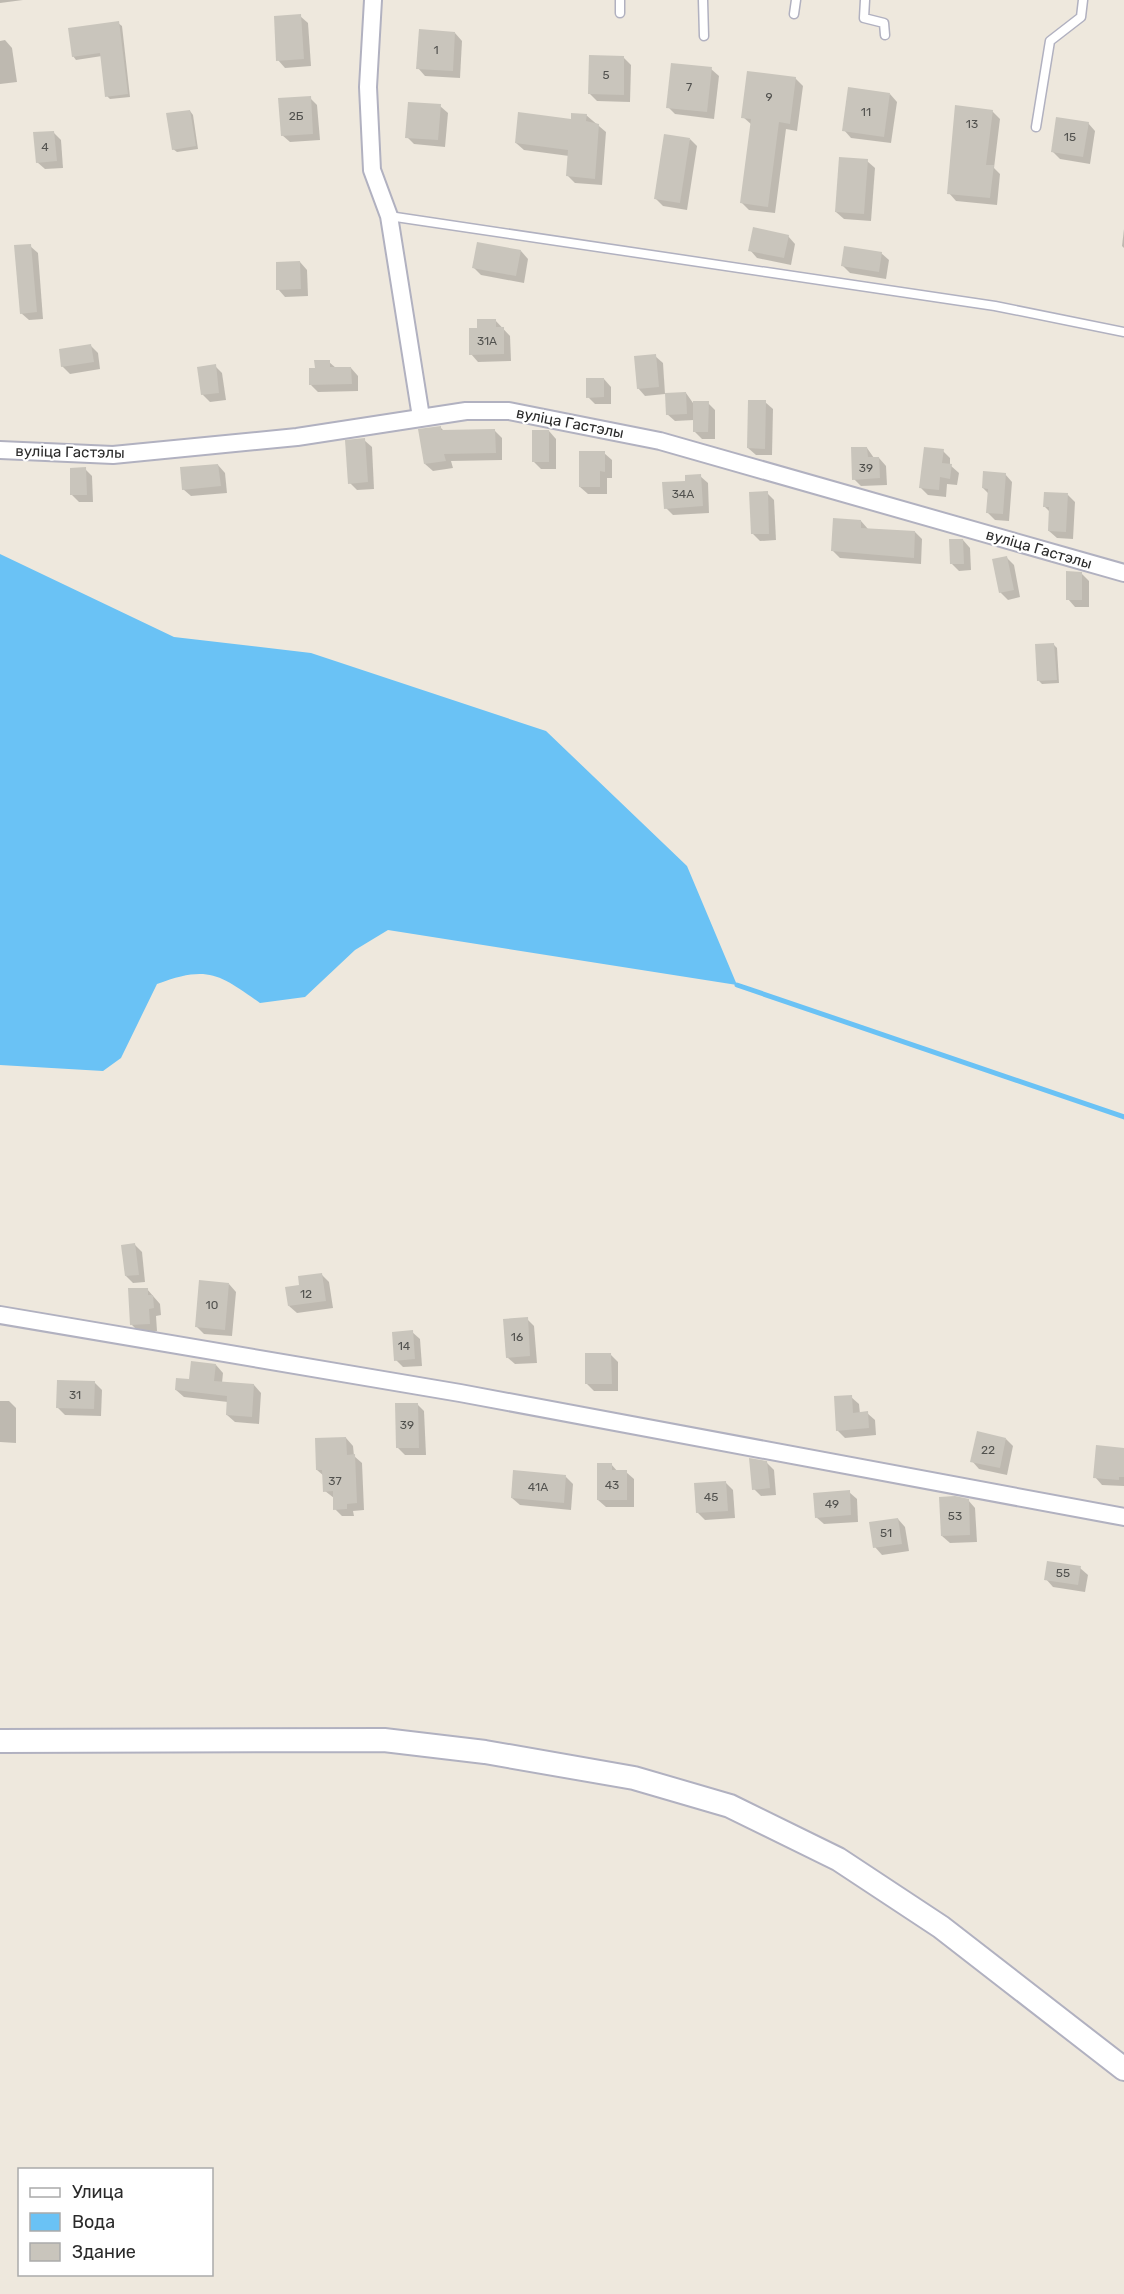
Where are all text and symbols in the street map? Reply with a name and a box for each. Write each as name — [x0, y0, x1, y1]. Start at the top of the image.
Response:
house number: 1 — [433, 43, 439, 57]
house number: 5 — [602, 68, 610, 82]
house number: 7 — [686, 80, 692, 94]
house number: 9 — [765, 90, 773, 104]
house number: 11 — [861, 105, 871, 119]
house number: 2Б — [289, 109, 304, 123]
house number: 13 — [966, 117, 978, 131]
house number: 15 — [1064, 130, 1076, 144]
house number: 4 — [41, 140, 49, 154]
house number: 31А — [477, 334, 497, 348]
street label: вуліца Гастэлы — [515, 404, 625, 442]
street label: вуліца Гастэлы — [15, 442, 125, 462]
house number: 39 — [859, 461, 873, 475]
house number: 34А — [672, 487, 694, 501]
street label: вуліца Гастэлы — [984, 525, 1094, 573]
house number: 12 — [300, 1287, 312, 1301]
house number: 10 — [206, 1298, 218, 1312]
house number: 16 — [511, 1330, 523, 1344]
house number: 14 — [398, 1339, 411, 1353]
house number: 31 — [69, 1388, 81, 1402]
house number: 39 — [400, 1418, 414, 1432]
house number: 22 — [981, 1443, 995, 1457]
house number: 37 — [328, 1474, 342, 1488]
house number: 43 — [605, 1478, 619, 1492]
house number: 41А — [528, 1480, 548, 1494]
house number: 45 — [704, 1490, 718, 1504]
house number: 49 — [825, 1497, 839, 1511]
house number: 53 — [948, 1509, 962, 1523]
house number: 51 — [880, 1526, 892, 1540]
house number: 55 — [1056, 1566, 1070, 1580]
legend — [18, 2168, 213, 2276]
text: Улица — [72, 2181, 124, 2203]
text: Вода — [72, 2211, 115, 2233]
text: Здание — [72, 2241, 136, 2263]

